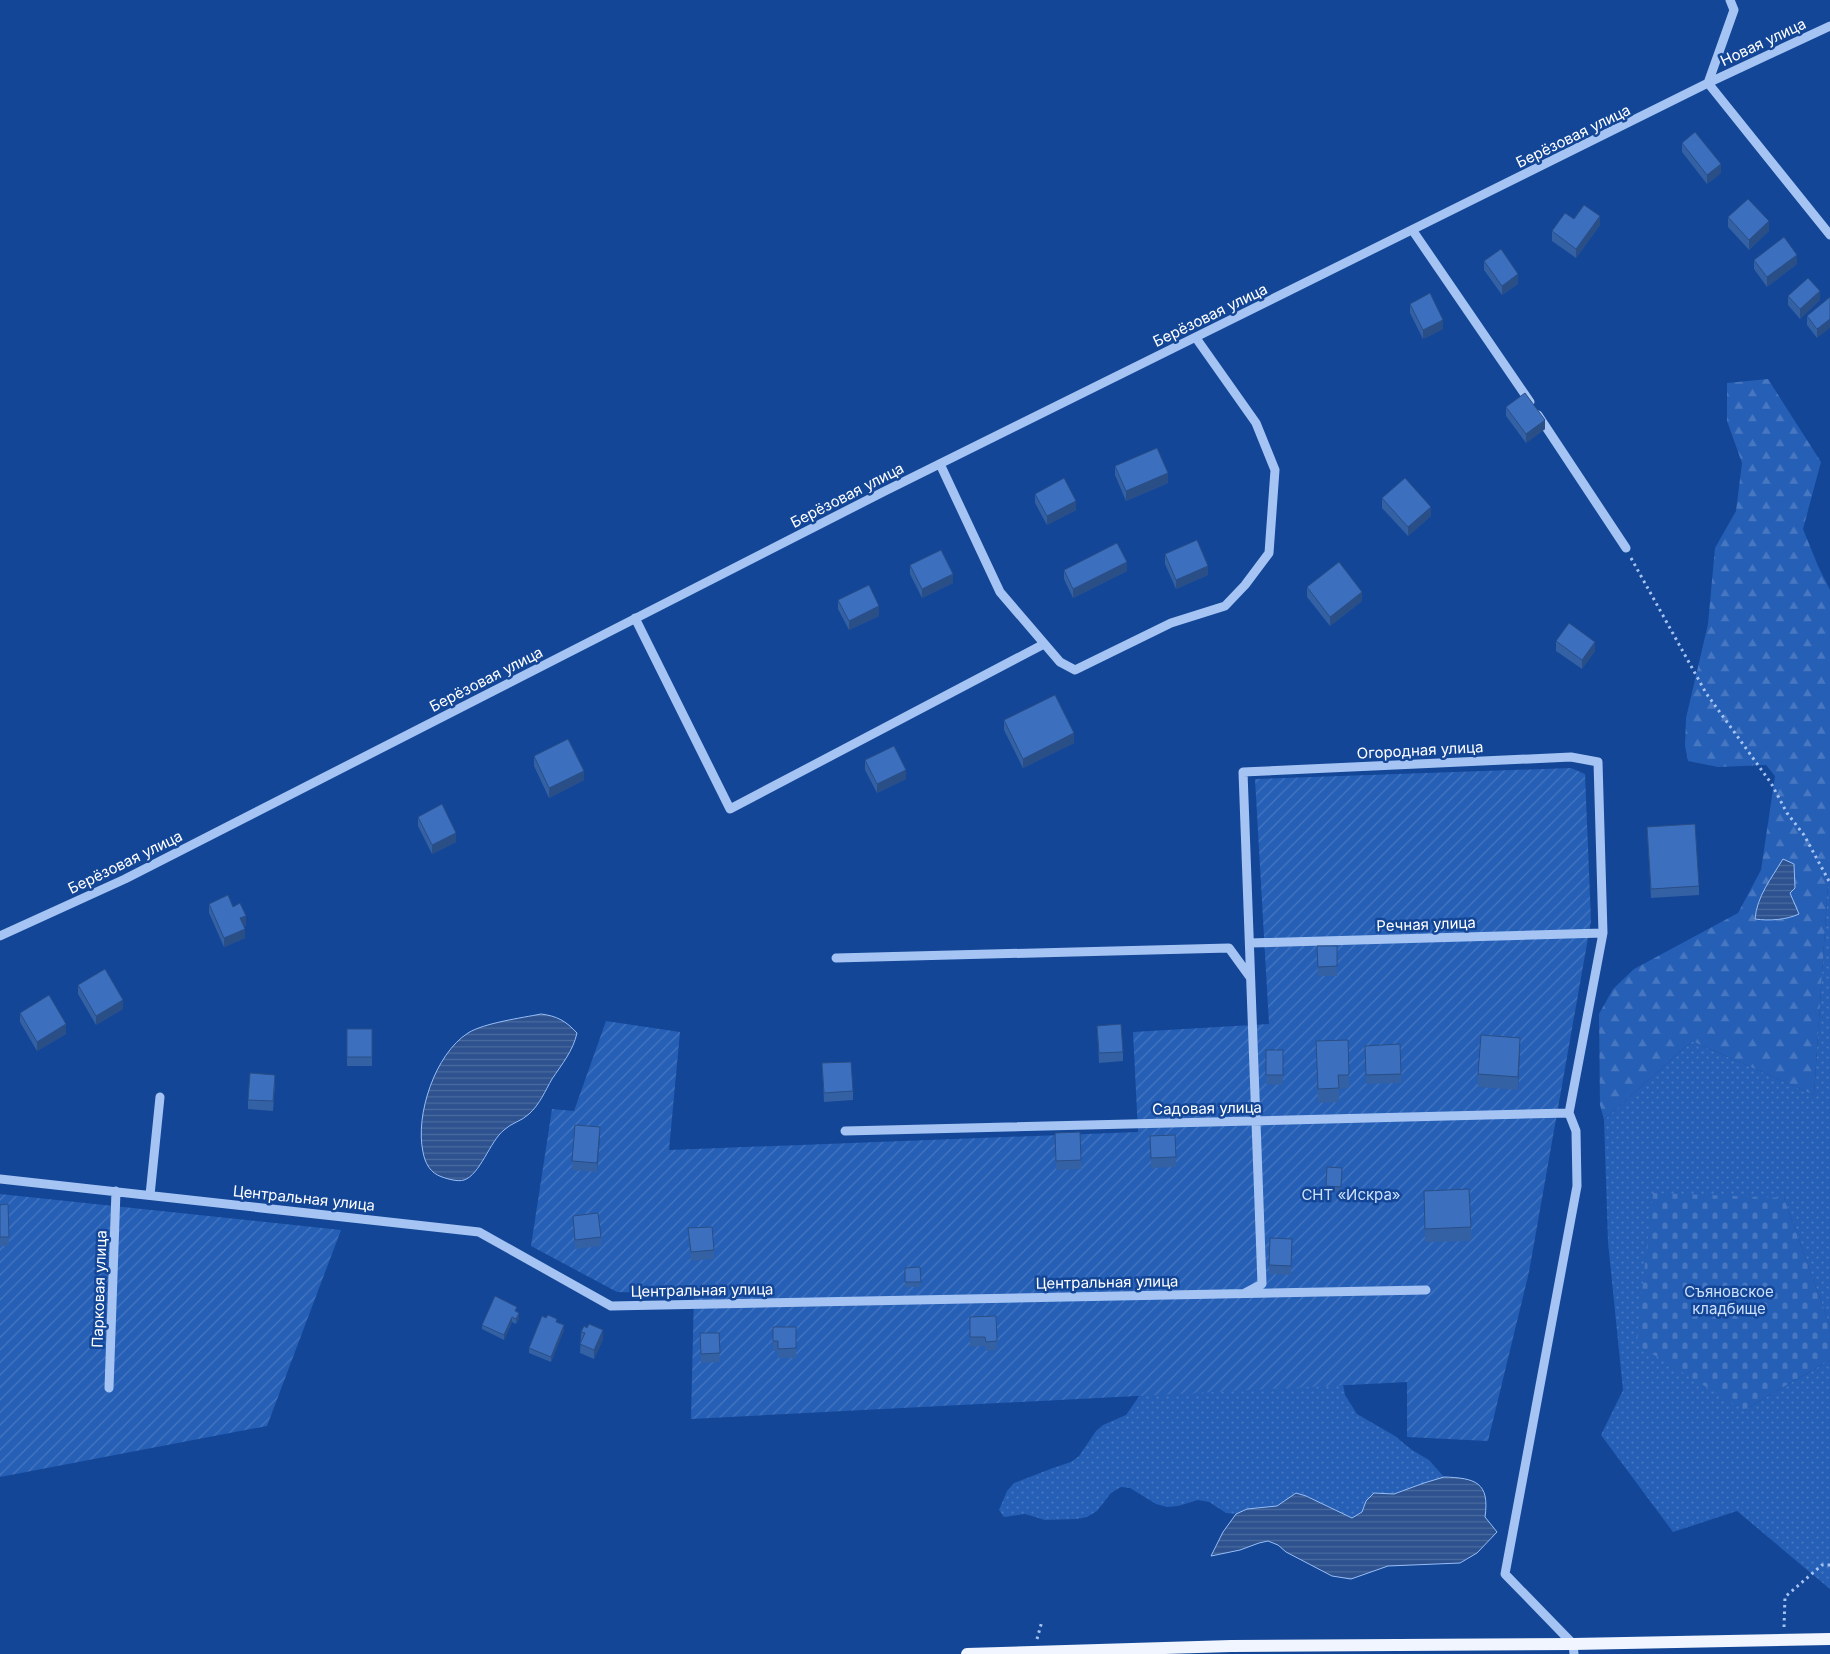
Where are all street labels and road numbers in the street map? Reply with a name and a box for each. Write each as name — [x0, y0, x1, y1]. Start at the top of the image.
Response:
street label: Новая улица — [1717, 14, 1809, 70]
street label: Берёзовая улица — [1513, 100, 1633, 172]
street label: Берёзовая улица — [1150, 279, 1270, 351]
street label: Берёзовая улица — [787, 458, 907, 532]
street label: Берёзовая улица — [426, 642, 546, 716]
street label: Огородная улица — [1356, 737, 1484, 763]
street label: Берёзовая улица — [65, 826, 185, 898]
street label: Речная улица — [1376, 913, 1476, 935]
street label: Садовая улица — [1152, 1098, 1262, 1118]
street label: Центральная улица — [232, 1181, 376, 1215]
street label: Парковая улица — [87, 1230, 111, 1348]
street label: Центральная улица — [1035, 1271, 1179, 1293]
street label: Центральная улица — [630, 1279, 774, 1301]

